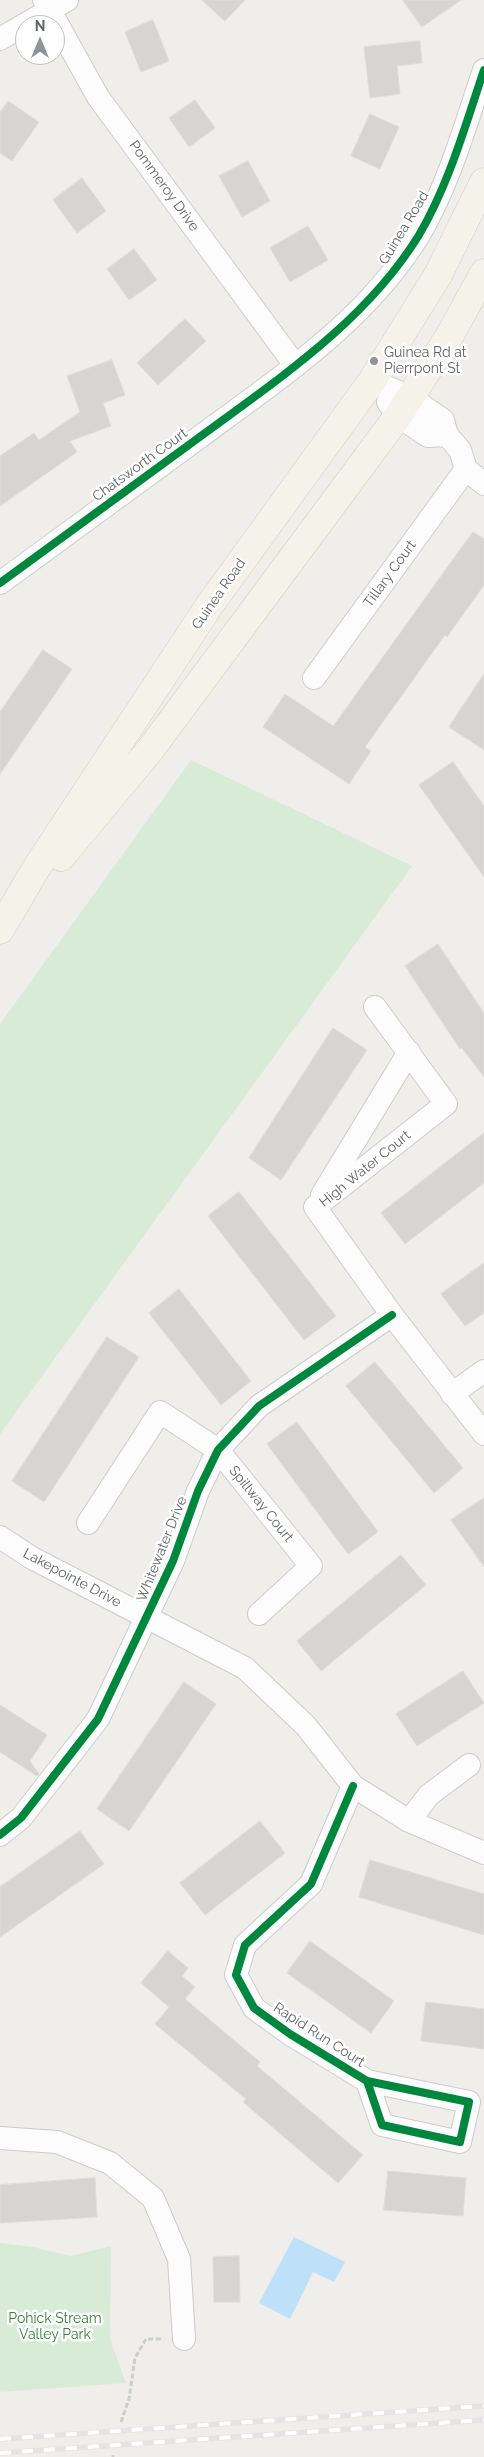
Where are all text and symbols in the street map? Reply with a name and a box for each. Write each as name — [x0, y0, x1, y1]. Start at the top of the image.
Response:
north arrow — [15, 15, 65, 65]
text: N — [35, 18, 45, 34]
street label: Pommeroy Drive — [125, 137, 203, 235]
street label: Guinea Road — [376, 188, 432, 268]
place label: Guinea Rd at Pierrpont St — [384, 345, 466, 378]
marker: Guinea Rd at Pierrpont St — [368, 355, 380, 367]
street label: Chatsworth Court — [89, 425, 191, 505]
street label: Tillary Court — [360, 537, 420, 611]
street label: Guinea Road — [188, 555, 250, 633]
street label: High Water Court — [316, 1127, 414, 1211]
street label: Spillway Court — [225, 1463, 297, 1545]
street label: Whitewater Drive — [133, 1494, 191, 1604]
street label: Lakepointe Drive — [20, 1545, 124, 1611]
street label: Rapid Run Court — [270, 1999, 368, 2071]
park label: Pohick Stream Valley Park — [8, 2311, 102, 2344]

